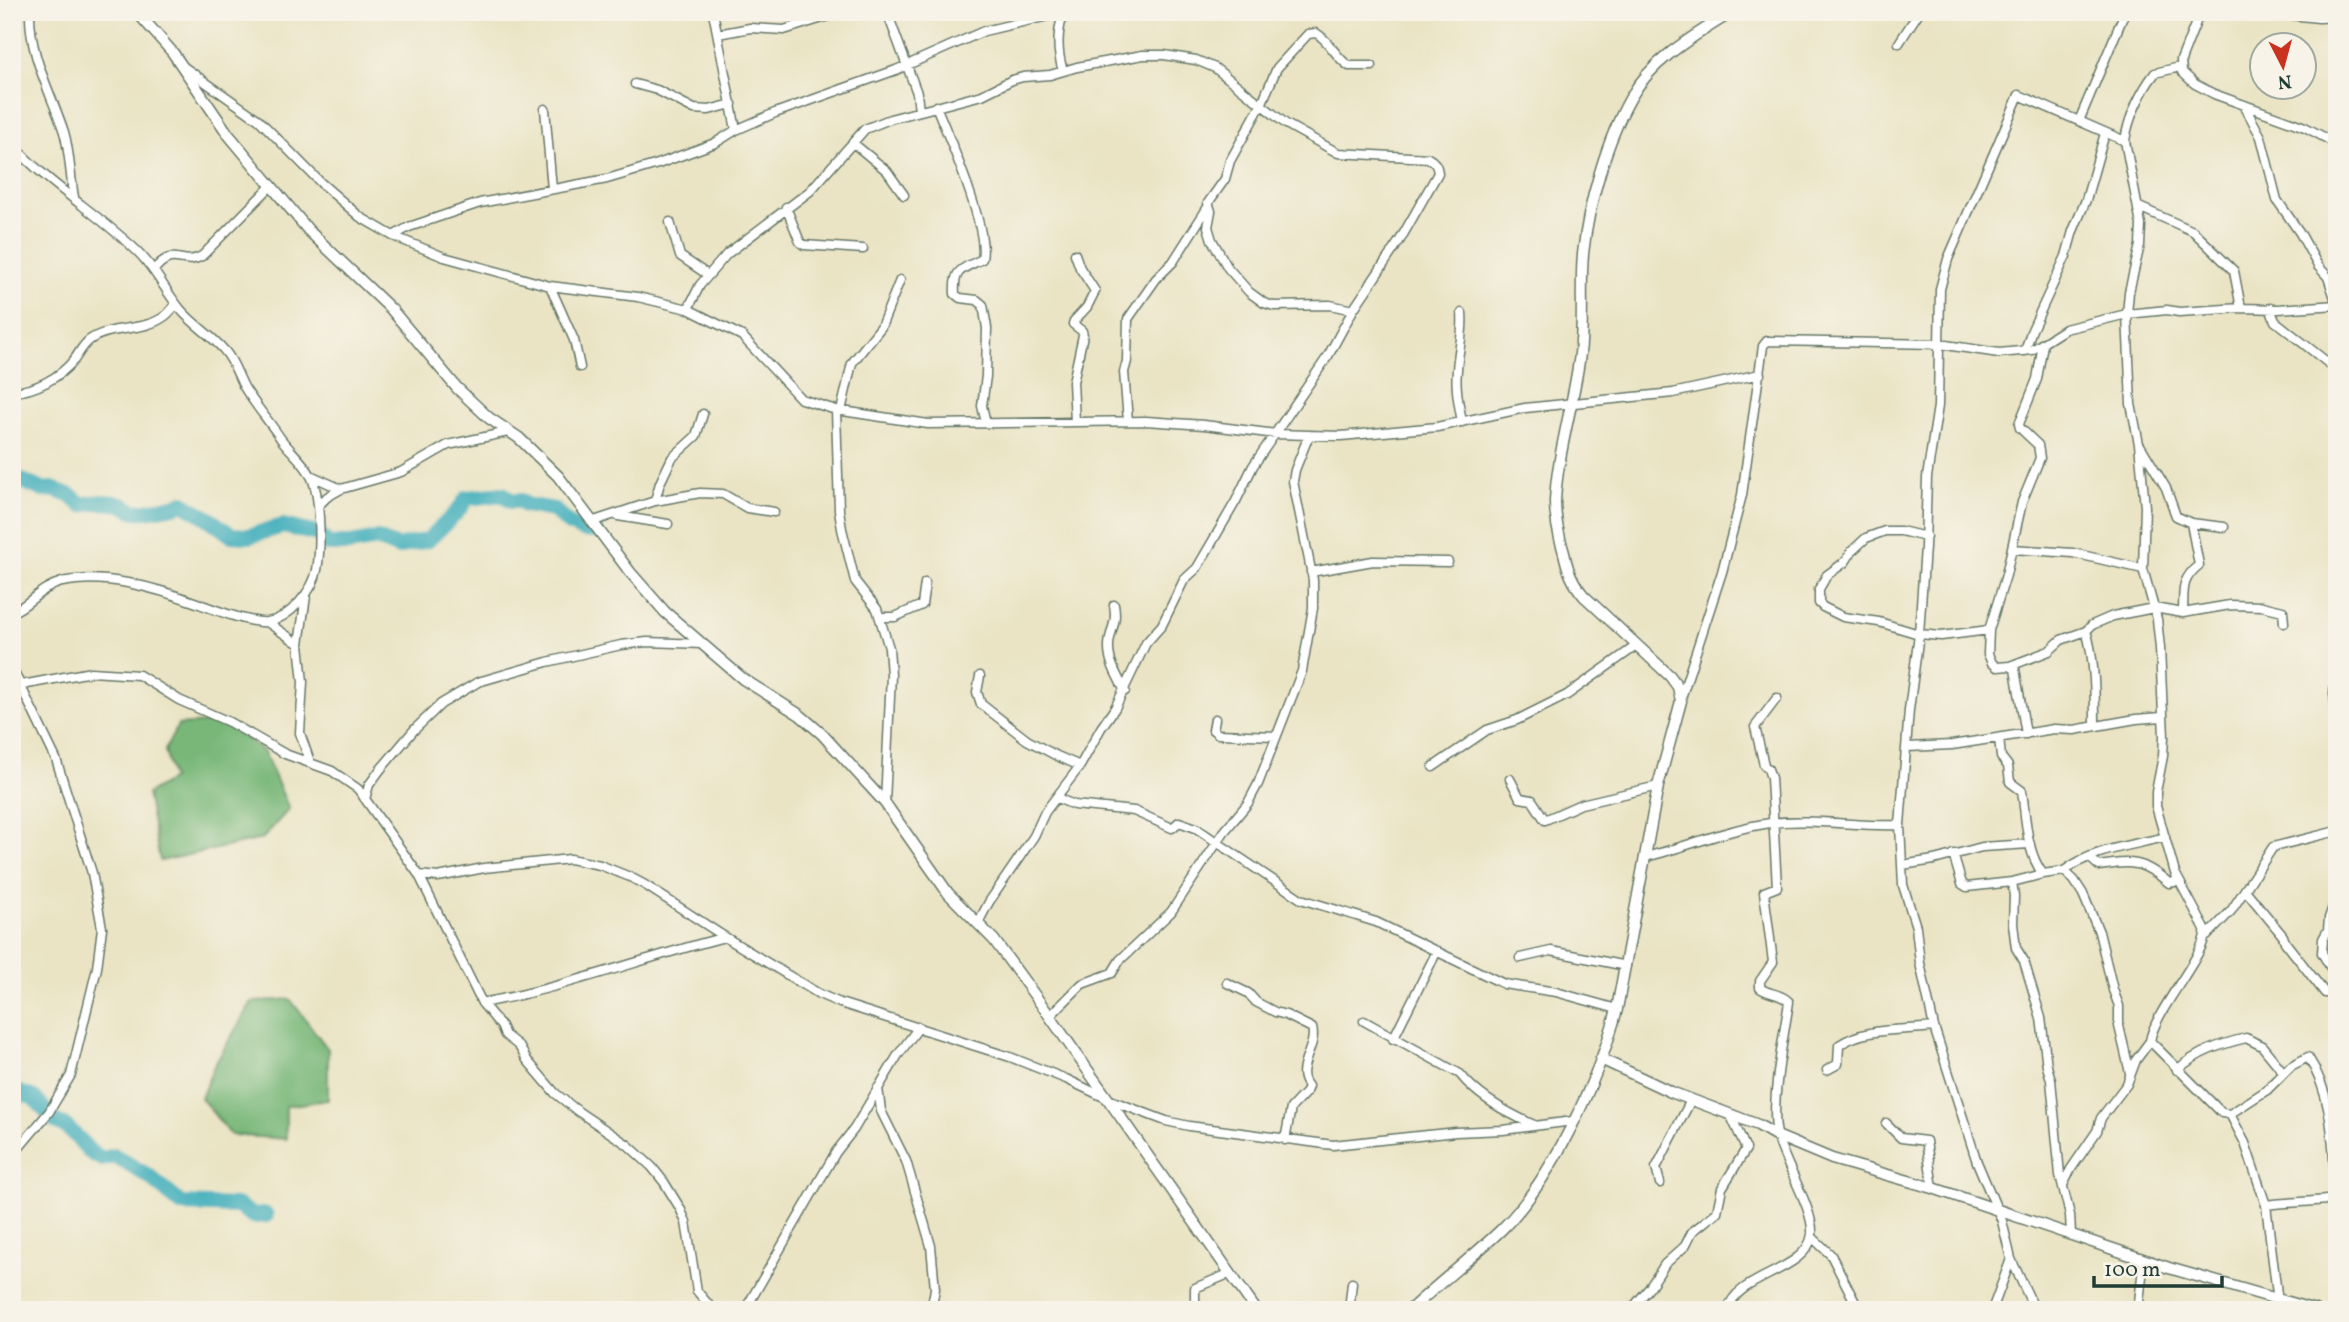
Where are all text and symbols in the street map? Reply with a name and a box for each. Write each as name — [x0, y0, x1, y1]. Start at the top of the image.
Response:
north arrow — [2248, 32, 2318, 102]
text: N — [2276, 67, 2293, 95]
scale bar — [2094, 1245, 2221, 1289]
text: 100 m — [2104, 1256, 2161, 1285]

